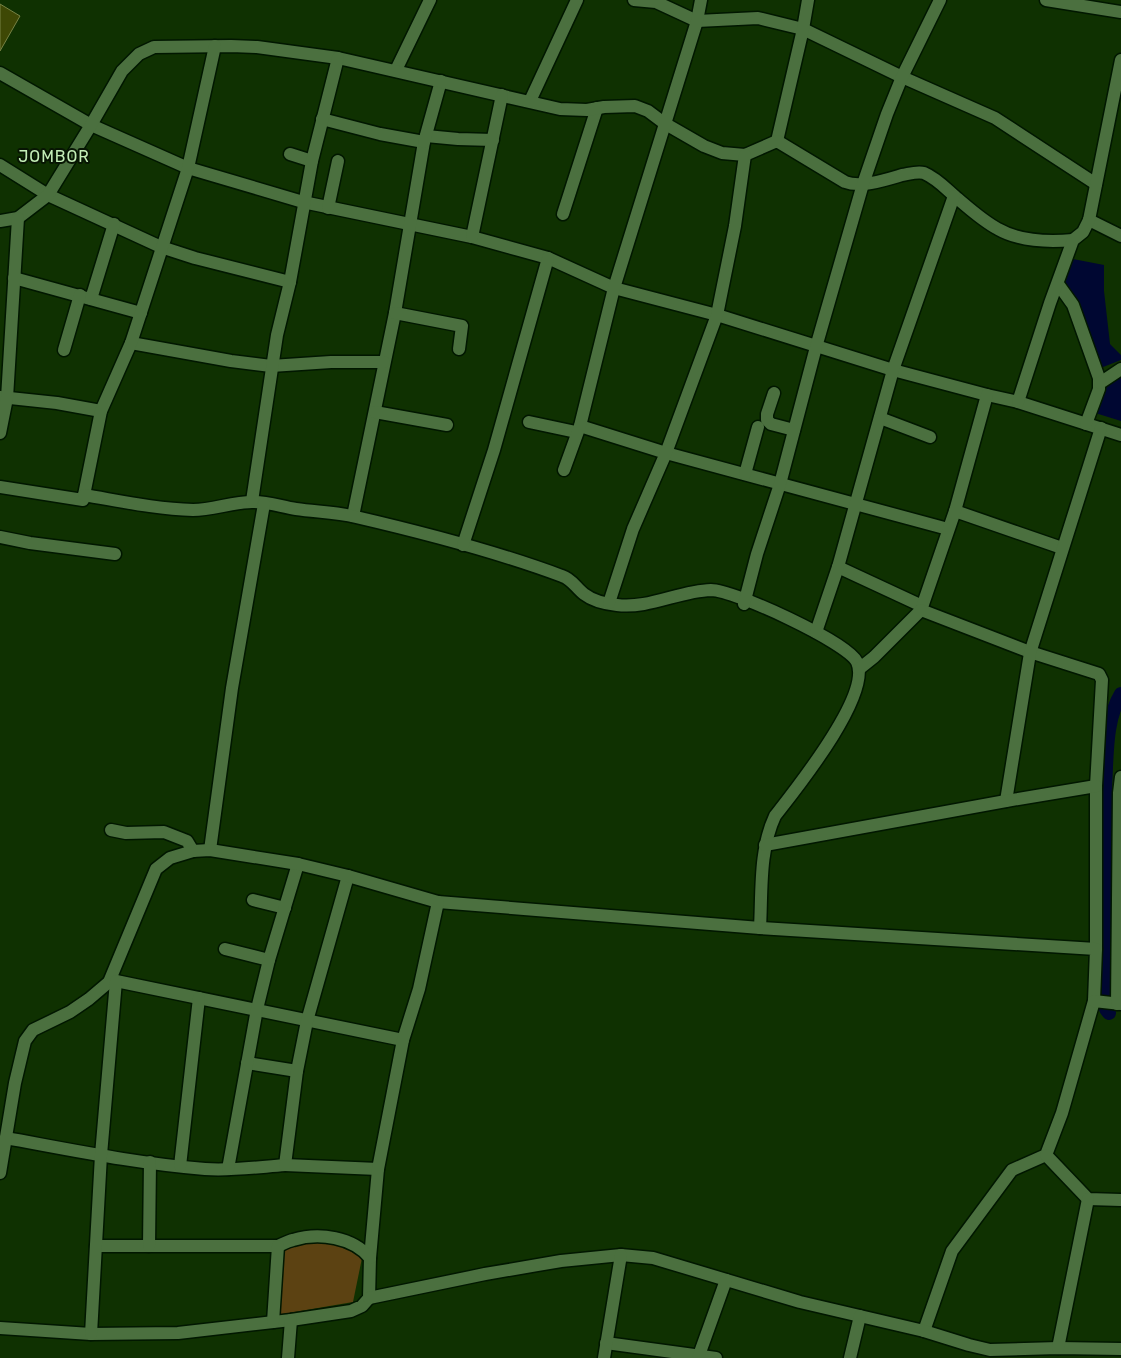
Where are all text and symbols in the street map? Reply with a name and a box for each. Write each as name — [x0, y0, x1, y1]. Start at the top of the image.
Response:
district label: JOMBOR — [18, 147, 90, 166]

